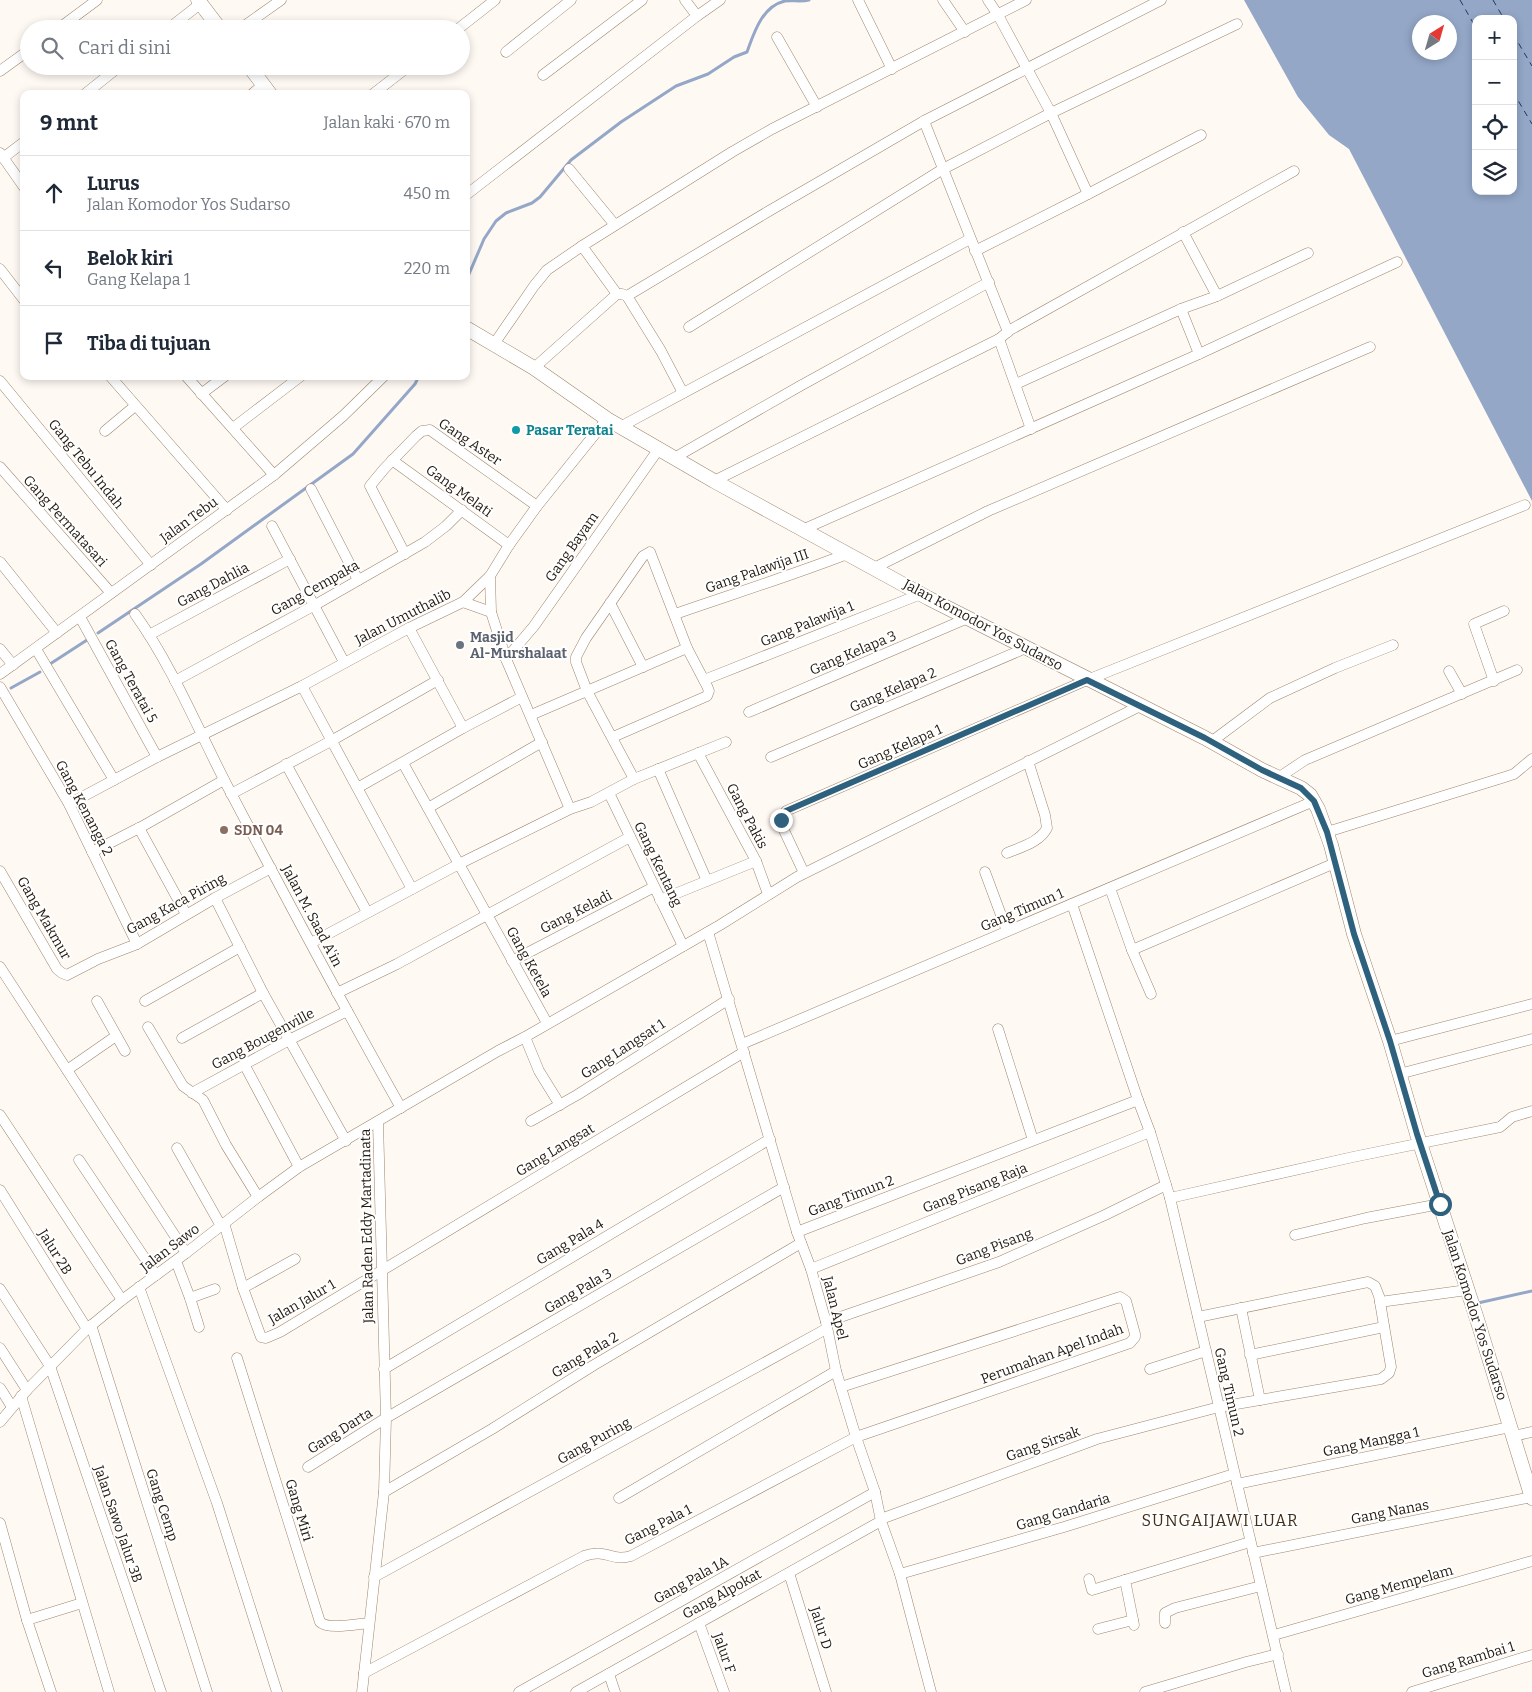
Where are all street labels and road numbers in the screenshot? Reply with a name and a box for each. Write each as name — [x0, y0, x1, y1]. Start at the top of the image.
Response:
street label: Gang Aster — [435, 415, 505, 469]
street label: Gang Tebu Indah — [45, 416, 127, 512]
street label: Gang Melati — [422, 461, 496, 521]
street label: Gang Permatasari — [19, 472, 111, 570]
street label: Jalan Tebu — [156, 493, 221, 547]
street label: Gang Bayam — [542, 508, 603, 585]
street label: Gang Palawija III — [703, 545, 811, 597]
street label: Gang Cempaka — [268, 557, 362, 619]
street label: Gang Dahlia — [174, 559, 252, 611]
street label: Jalan Komodor Yos Sudarso — [899, 575, 1066, 674]
street label: Jalan Umuthalib — [351, 586, 454, 649]
street label: Gang Palawija 1 — [758, 597, 857, 650]
street label: Gang Kelapa 3 — [807, 627, 899, 679]
street label: Gang Teratai 5 — [101, 636, 161, 726]
street label: Gang Kelapa 2 — [847, 664, 939, 716]
street label: Gang Kelapa 1 — [855, 721, 945, 773]
street label: Gang Kenanga 2 — [52, 757, 116, 859]
street label: Gang Pakis — [723, 780, 771, 852]
street label: Gang Kentang — [630, 819, 686, 909]
street label: Jalan M. Saad A'in — [278, 861, 346, 970]
street label: Gang Kaca Piring — [123, 870, 229, 938]
street label: Gang Makmur — [13, 873, 75, 963]
street label: Gang Timun 1 — [978, 885, 1066, 935]
street label: Gang Keladi — [537, 887, 615, 937]
street label: Gang Ketela — [503, 924, 556, 1001]
street label: Gang Bougenville — [209, 1005, 317, 1073]
street label: Gang Langsat 1 — [578, 1015, 669, 1083]
street label: Gang Langsat — [513, 1120, 597, 1180]
street label: Jalan Raden Eddy Martadinata — [357, 1128, 377, 1325]
street label: Gang Pisang Raja — [920, 1159, 1030, 1217]
street label: Gang Timun 2 — [806, 1172, 896, 1220]
street label: Gang Pala 4 — [533, 1215, 607, 1269]
street label: Jalan Sawo — [136, 1220, 203, 1276]
street label: Jalur 2B — [34, 1225, 76, 1278]
street label: Gang Pisang — [953, 1225, 1035, 1269]
street label: Jalan Komodor Yos Sudarso — [1439, 1227, 1511, 1402]
street label: Gang Pala 3 — [541, 1265, 615, 1317]
street label: Jalan Apel — [819, 1274, 851, 1342]
street label: Jalan Jalur 1 — [265, 1276, 339, 1328]
street label: Perumahan Apel Indah — [978, 1320, 1126, 1388]
street label: Gang Pala 2 — [549, 1328, 621, 1382]
street label: Gang Timun 2 — [1211, 1346, 1247, 1438]
street label: Gang Darta — [304, 1404, 376, 1458]
street label: Gang Puring — [554, 1414, 634, 1468]
street label: Gang Sirsak — [1004, 1423, 1082, 1465]
street label: Gang Mangga 1 — [1321, 1423, 1421, 1460]
street label: Jalan Sawo Jalur 3B — [90, 1462, 146, 1585]
street label: Gang Cemp — [142, 1467, 182, 1543]
street label: Gang Miri — [281, 1477, 317, 1543]
street label: Gang Gandaria — [1014, 1490, 1112, 1534]
street label: Gang Nanas — [1350, 1496, 1430, 1528]
street label: Gang Pala 1 — [622, 1501, 695, 1549]
street label: Gang Pala 1A — [651, 1552, 731, 1608]
street label: Gang Mempelam — [1343, 1561, 1456, 1609]
street label: Gang Alpokat — [680, 1565, 764, 1623]
street label: Jalur D — [806, 1604, 836, 1651]
street label: Jalur F — [709, 1630, 739, 1676]
street label: Gang Rambai 1 — [1420, 1638, 1517, 1682]

